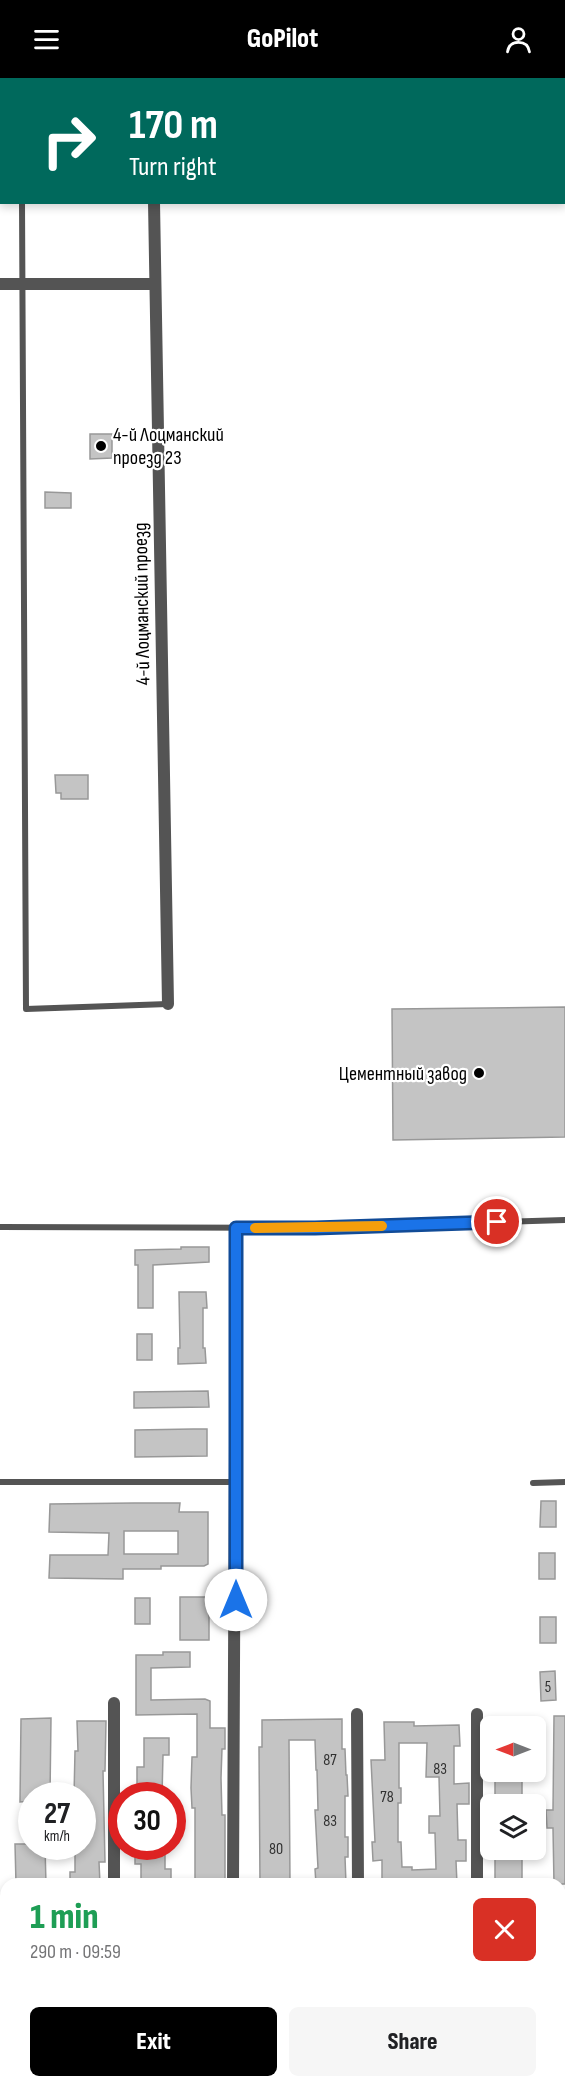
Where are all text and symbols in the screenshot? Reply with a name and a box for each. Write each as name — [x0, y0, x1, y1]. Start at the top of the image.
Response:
icon: menu — [30, 23, 63, 56]
text: GoPilot — [247, 23, 318, 55]
icon: person — [502, 23, 535, 56]
text: 170 m — [129, 100, 218, 151]
icon: right — [30, 102, 108, 180]
text: Turn right — [129, 151, 216, 183]
place label: 4-й Лоцманский проезд 23 — [113, 423, 224, 470]
marker: 4-й Лоцманский проезд 23 — [94, 439, 108, 453]
street label: 4-й Лоцманский проезд — [129, 522, 155, 686]
place label: Цементный завод — [339, 1062, 467, 1086]
marker: Цементный завод — [472, 1066, 486, 1080]
pin — [471, 1196, 522, 1247]
icon: arrive — [480, 1205, 513, 1238]
position arrow — [204, 1568, 268, 1632]
house number: 5 — [545, 1678, 551, 1697]
north arrow — [480, 1716, 546, 1782]
map controls — [480, 1716, 546, 1860]
house number: 87 — [323, 1751, 337, 1770]
house number: 83 — [433, 1760, 447, 1779]
speed limit sign: 30 — [108, 1782, 186, 1860]
house number: 78 — [380, 1788, 394, 1807]
button: layers — [480, 1794, 546, 1860]
text: 27 — [44, 1796, 70, 1832]
house number: 83 — [323, 1812, 337, 1831]
text: km/h — [44, 1827, 70, 1846]
house number: 80 — [269, 1840, 283, 1859]
text: 1 min — [30, 1896, 98, 1939]
button: close — [473, 1898, 536, 1961]
text: 290 m · 09:59 — [30, 1940, 121, 1964]
button: Exit — [30, 2007, 277, 2076]
button: Share — [289, 2007, 536, 2076]

